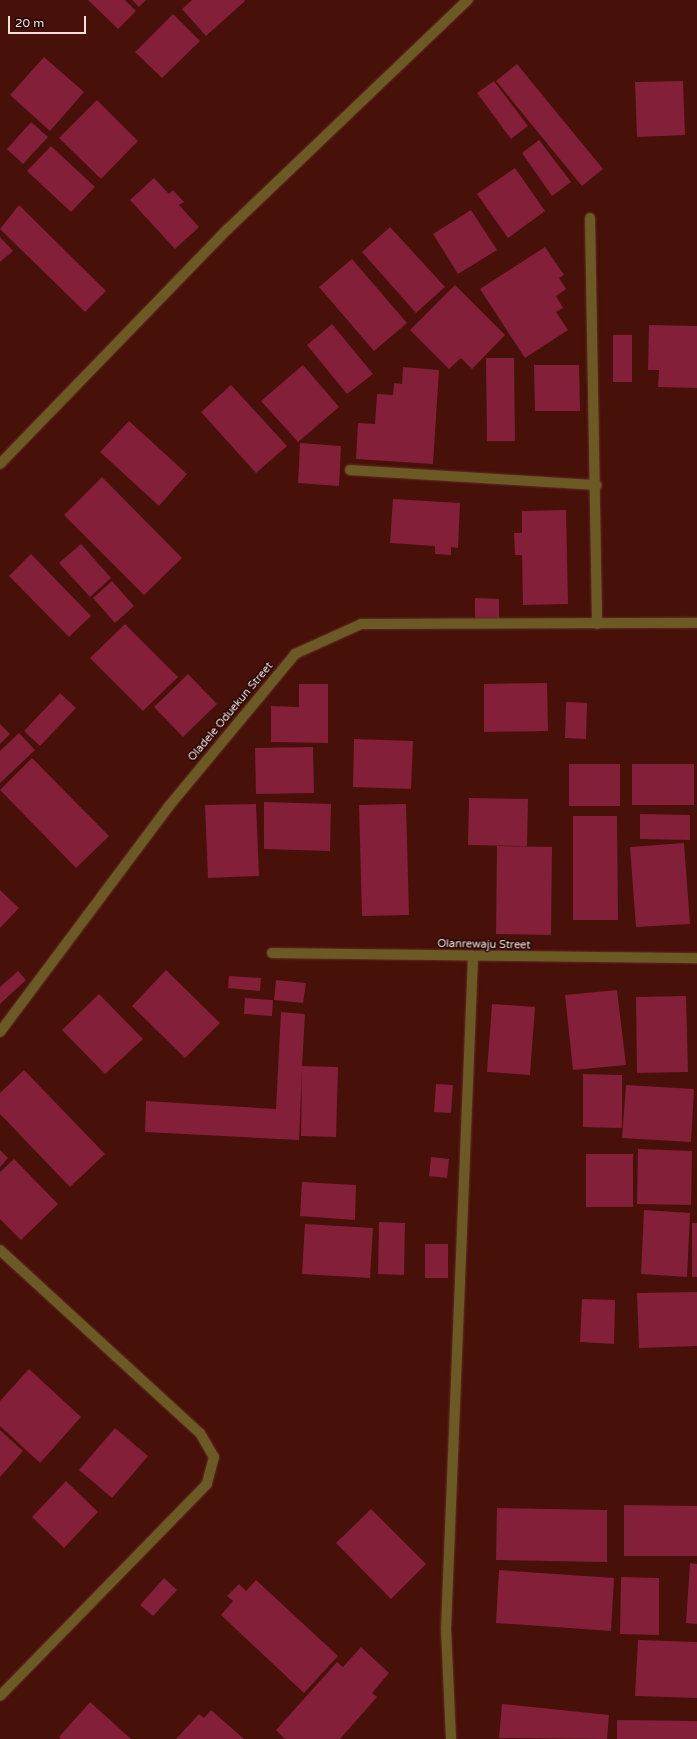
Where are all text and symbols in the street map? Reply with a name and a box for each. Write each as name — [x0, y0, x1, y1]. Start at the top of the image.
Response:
scale bar — [10, 8, 88, 34]
text: 20 m — [15, 16, 44, 30]
street label: Oladele Oduekun Street — [186, 660, 276, 764]
street label: Olanrewaju Street — [437, 938, 531, 952]

